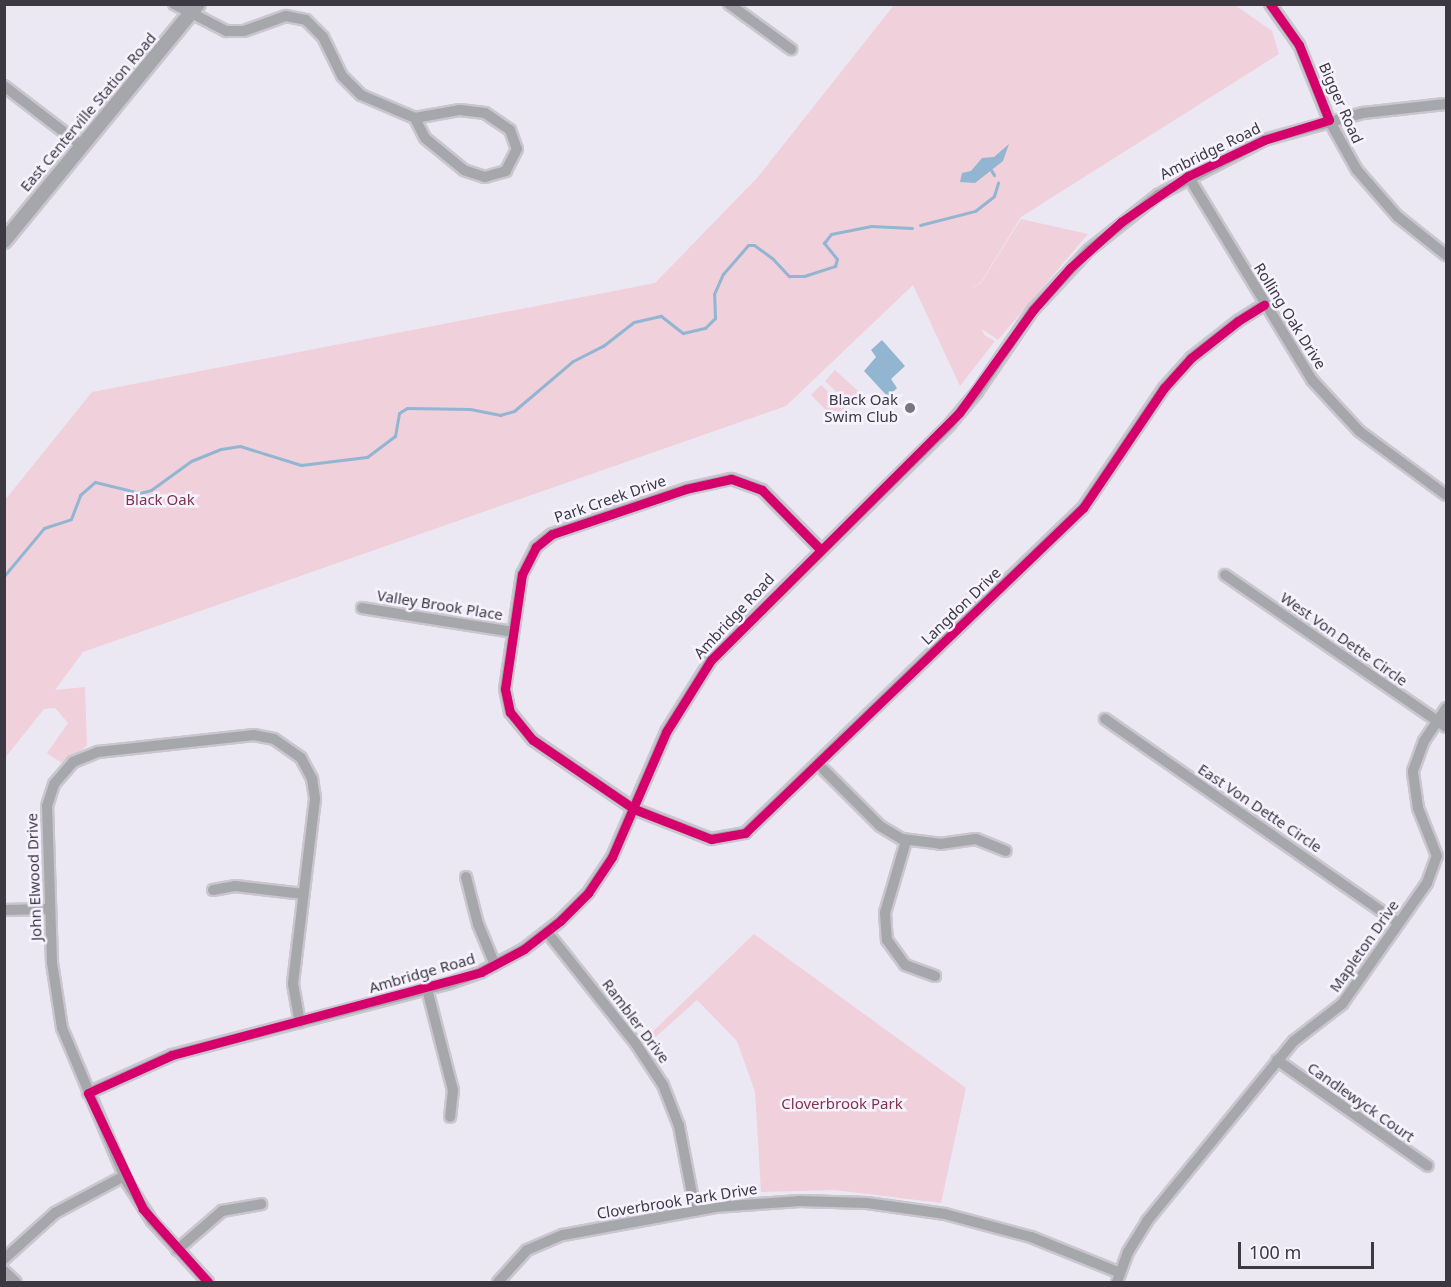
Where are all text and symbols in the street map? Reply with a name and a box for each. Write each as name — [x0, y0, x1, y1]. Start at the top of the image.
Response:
street label: East Centerville Station Road — [16, 29, 160, 195]
street label: Bigger Road — [1315, 60, 1367, 146]
street label: Ambridge Road — [1157, 119, 1263, 183]
street label: Rolling Oak Drive — [1250, 260, 1330, 372]
place label: Black Oak Swim Club — [824, 390, 898, 425]
marker: Black Oak Swim Club — [903, 401, 917, 415]
street label: Park Creek Drive — [552, 471, 668, 527]
park label: Black Oak — [125, 491, 195, 509]
street label: Langdon Drive — [918, 564, 1004, 648]
street label: Ambridge Road — [690, 570, 778, 662]
street label: Valley Brook Place — [376, 586, 504, 624]
street label: West Von Dette Circle — [1277, 588, 1411, 690]
street label: East Von Dette Circle — [1195, 760, 1325, 856]
street label: John Elwood Drive — [23, 813, 45, 941]
street label: Mapleton Drive — [1326, 896, 1402, 996]
street label: Ambridge Road — [367, 949, 477, 997]
street label: Rambler Drive — [599, 975, 673, 1067]
street label: Candlewyck Court — [1304, 1058, 1418, 1146]
park label: Cloverbrook Park — [781, 1095, 903, 1113]
street label: Cloverbrook Park Drive — [595, 1179, 759, 1223]
scale bar — [1241, 1230, 1378, 1268]
text: 100 m — [1249, 1240, 1301, 1264]

